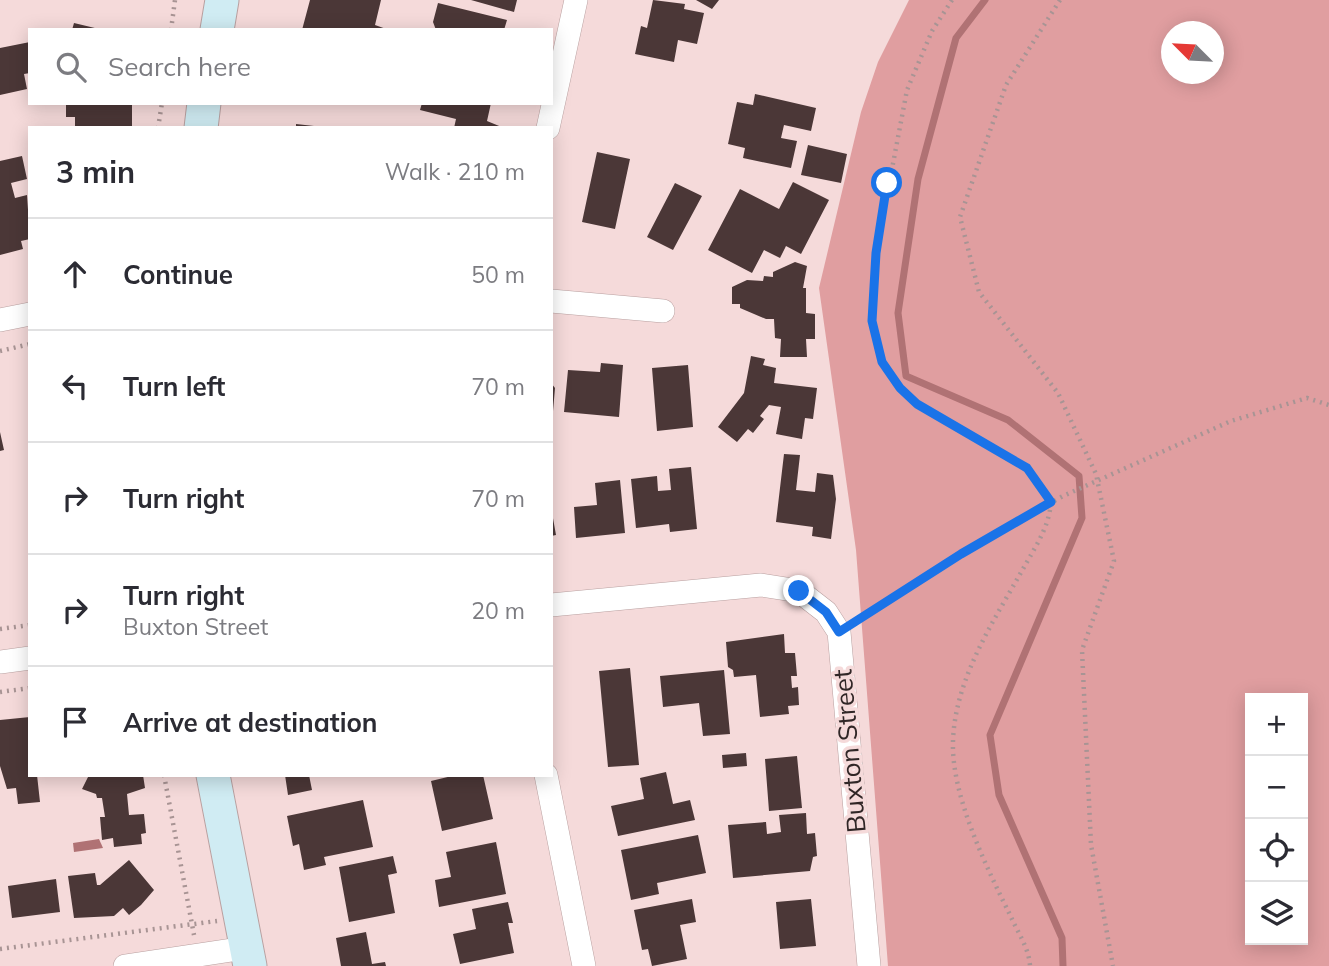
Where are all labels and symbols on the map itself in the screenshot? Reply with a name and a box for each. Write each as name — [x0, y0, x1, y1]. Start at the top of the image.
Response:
north arrow — [1161, 21, 1224, 84]
route start — [871, 167, 902, 198]
route end — [783, 575, 814, 606]
street label: Buxton Street — [825, 668, 873, 834]

